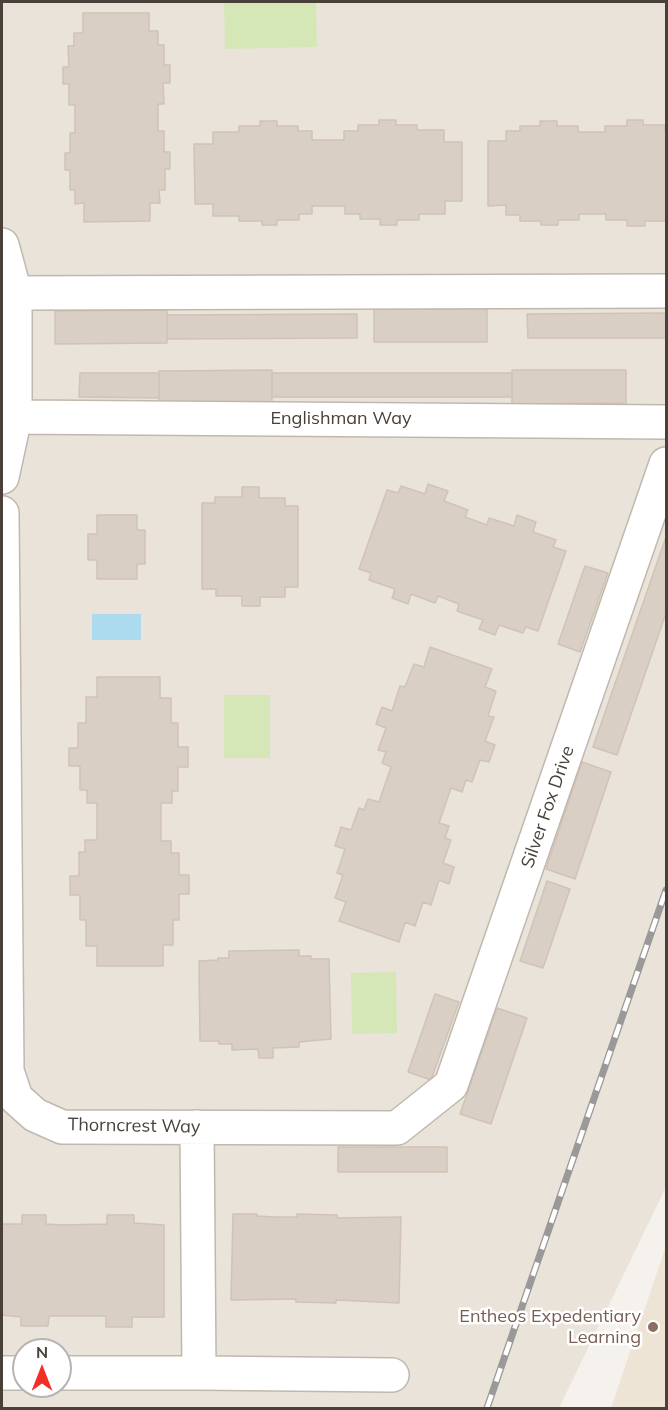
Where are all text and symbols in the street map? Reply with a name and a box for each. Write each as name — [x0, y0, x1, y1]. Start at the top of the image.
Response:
street label: Englishman Way — [270, 408, 412, 430]
street label: Silver Fox Drive — [517, 743, 579, 871]
street label: Thorncrest Way — [67, 1114, 201, 1138]
place label: Entheos Expedentiary Learning — [459, 1306, 641, 1348]
marker: Entheos Expedentiary Learning — [646, 1320, 660, 1334]
north arrow — [12, 1338, 72, 1398]
text: N — [36, 1342, 48, 1362]

